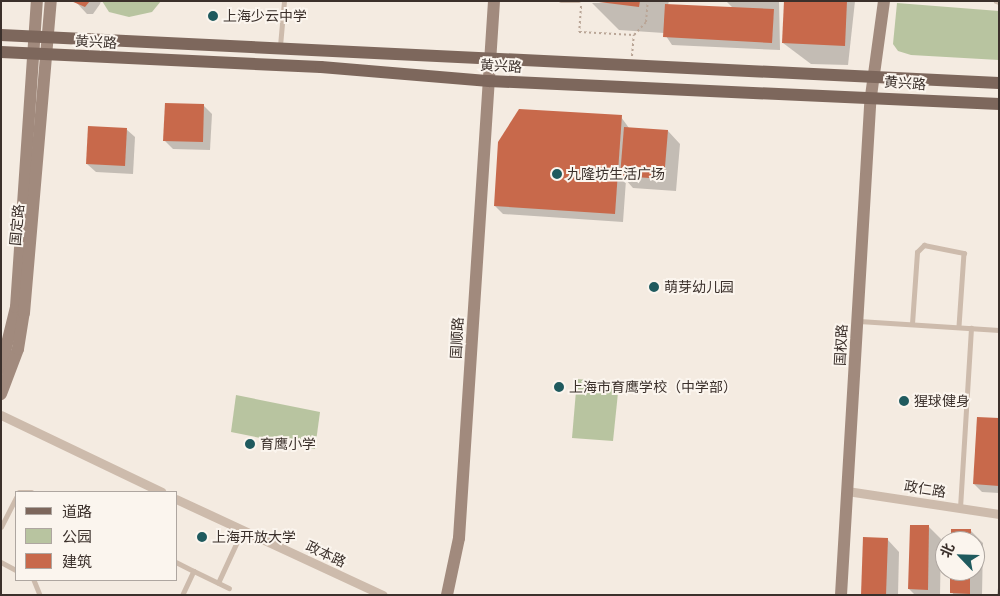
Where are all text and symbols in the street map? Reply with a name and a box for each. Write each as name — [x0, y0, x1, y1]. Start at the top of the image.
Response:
place label: 上海少云中学 — [223, 8, 307, 24]
marker: 上海少云中学 — [207, 10, 219, 22]
street label: 黄兴路 — [75, 33, 117, 51]
street label: 黄兴路 — [480, 57, 522, 75]
street label: 黄兴路 — [883, 73, 927, 93]
place label: 九隆坊生活广场 — [567, 166, 665, 182]
marker: 九隆坊生活广场 — [551, 168, 563, 180]
street label: 国定路 — [7, 203, 27, 247]
place label: 萌芽幼儿园 — [664, 279, 734, 295]
marker: 萌芽幼儿园 — [648, 281, 660, 293]
street label: 国顺路 — [448, 317, 466, 359]
street label: 国权路 — [832, 324, 850, 366]
place label: 上海市育鹰学校（中学部） — [569, 379, 737, 395]
marker: 上海市育鹰学校（中学部） — [553, 381, 565, 393]
place label: 猩球健身 — [914, 393, 970, 409]
marker: 猩球健身 — [898, 395, 910, 407]
place label: 育鹰小学 — [260, 436, 316, 452]
marker: 育鹰小学 — [244, 438, 256, 450]
street label: 政仁路 — [903, 477, 947, 501]
legend — [15, 491, 178, 581]
text: 道路 — [62, 501, 92, 521]
text: 公园 — [62, 526, 92, 546]
place label: 上海开放大学 — [212, 529, 296, 545]
marker: 上海开放大学 — [196, 531, 208, 543]
north arrow — [935, 531, 985, 581]
street label: 政本路 — [303, 538, 349, 570]
text: 北 — [935, 540, 958, 560]
text: 建筑 — [62, 551, 92, 571]

